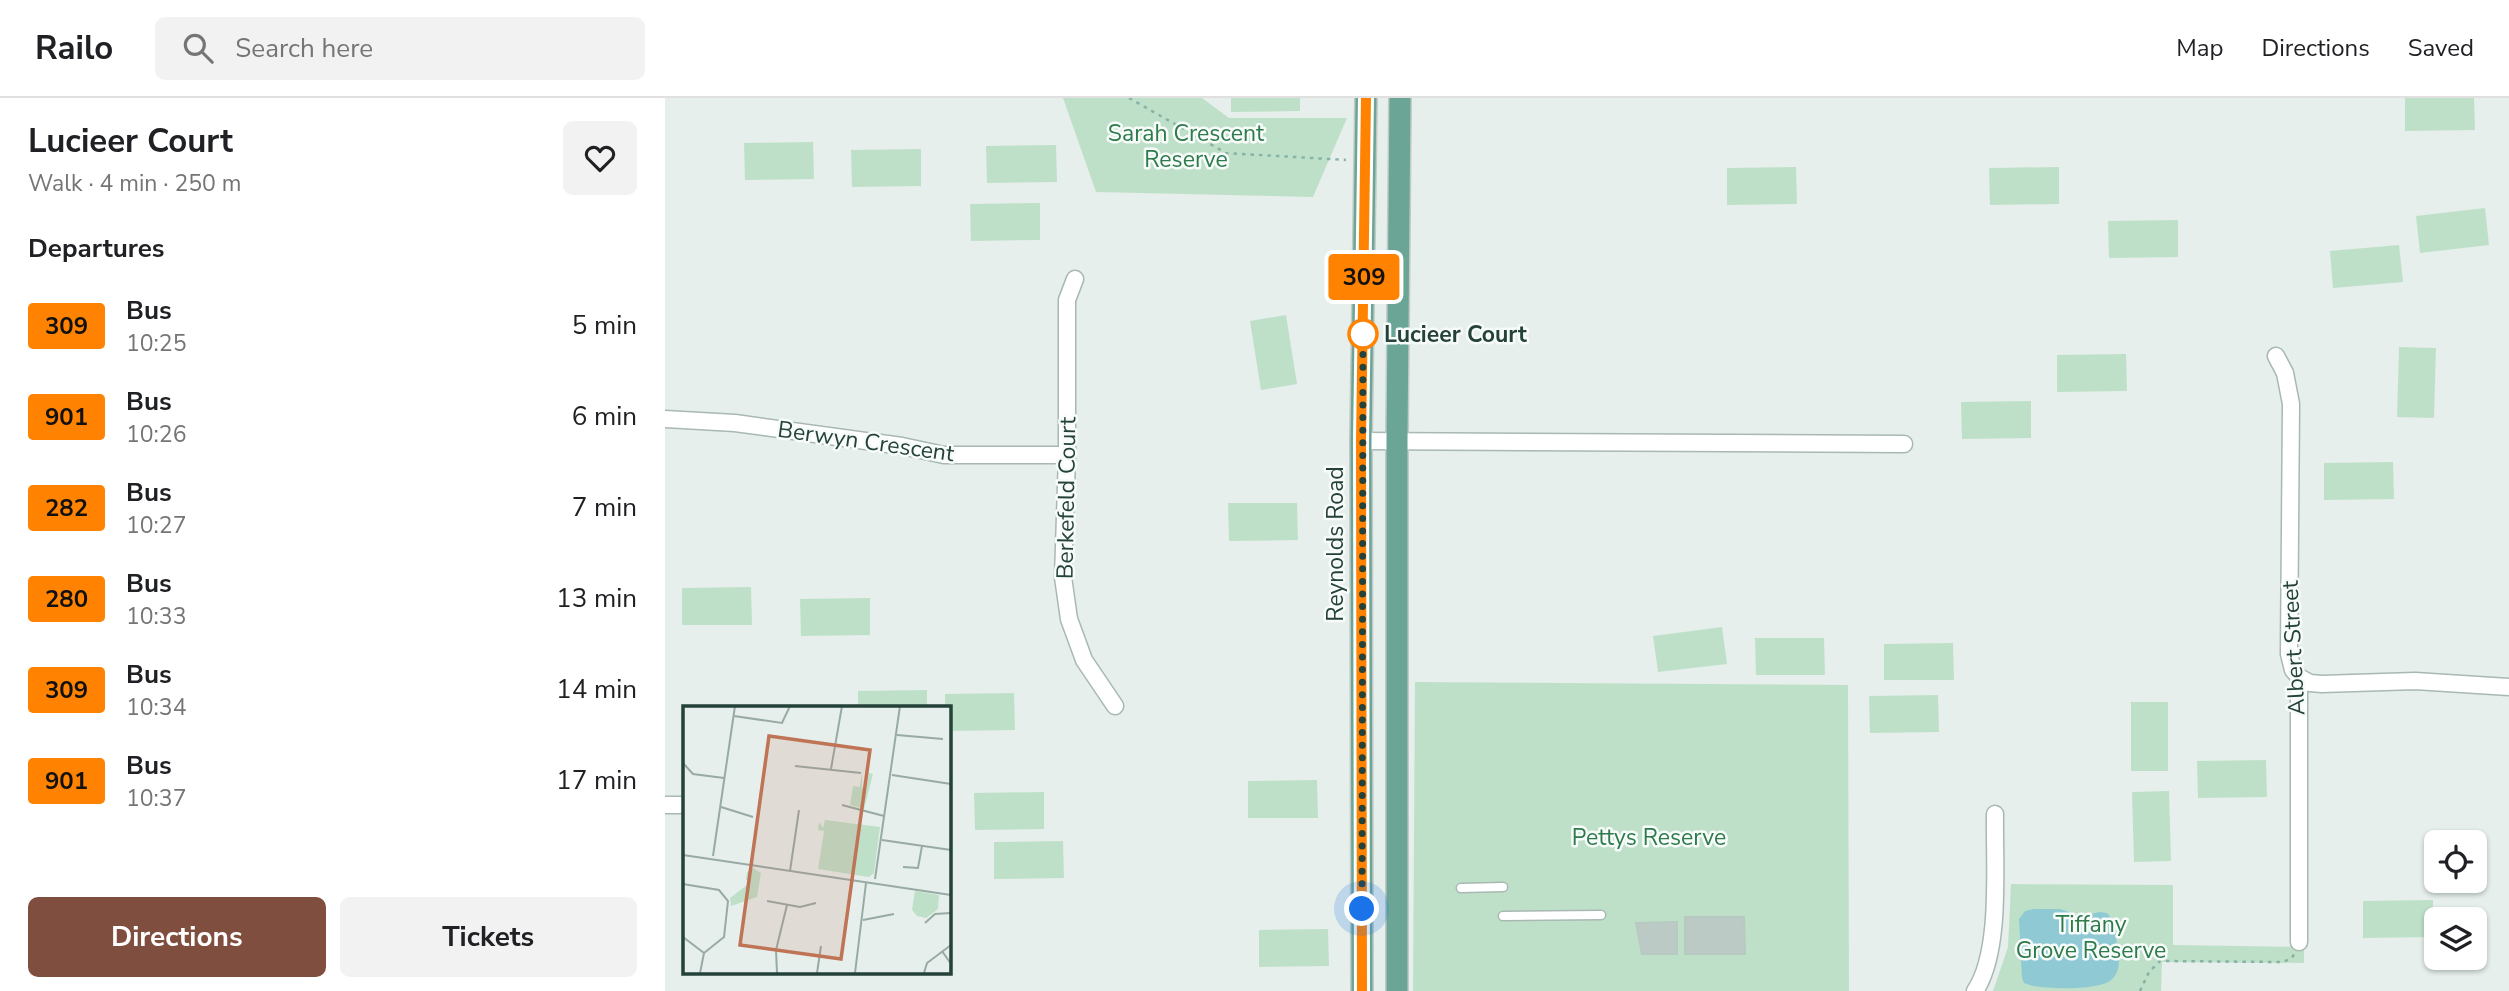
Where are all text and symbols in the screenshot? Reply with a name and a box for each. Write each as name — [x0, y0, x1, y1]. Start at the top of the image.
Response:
search box — [155, 17, 645, 80]
text: Railo — [35, 26, 113, 71]
icon: search — [179, 29, 217, 67]
text: Search here — [235, 31, 373, 66]
text: Map — [2176, 32, 2223, 64]
text: Directions — [2261, 32, 2370, 64]
text: Saved — [2408, 32, 2474, 64]
park label: Sarah Crescent Reserve — [1108, 118, 1265, 175]
text: Lucieer Court — [28, 119, 233, 164]
button: heart — [563, 121, 637, 195]
text: Walk · 4 min · 250 m — [28, 168, 241, 199]
text: Departures — [28, 231, 164, 266]
line badge: 309 — [1324, 254, 1404, 300]
text: 309 — [1342, 261, 1386, 293]
text: Bus — [126, 293, 172, 328]
text: 5 min — [572, 308, 637, 343]
text: 309 — [45, 310, 88, 342]
marker: Lucieer Court — [1348, 319, 1378, 349]
place label: Lucieer Court — [1384, 319, 1527, 350]
text: 10:25 — [126, 328, 186, 359]
text: Bus — [126, 384, 172, 419]
text: 6 min — [572, 399, 637, 434]
text: 901 — [45, 401, 88, 433]
street label: Berwyn Crescent — [776, 414, 957, 469]
street label: Berkefeld Court — [1050, 416, 1083, 579]
text: 10:26 — [126, 419, 186, 450]
street label: Reynolds Road — [1320, 466, 1351, 622]
text: Bus — [126, 475, 172, 510]
text: 7 min — [572, 490, 637, 525]
text: 282 — [45, 492, 88, 524]
text: 10:27 — [126, 510, 186, 541]
text: Bus — [126, 566, 172, 601]
street label: Albert Street — [2274, 579, 2313, 716]
text: 13 min — [556, 581, 637, 616]
text: 280 — [45, 583, 88, 615]
text: 10:33 — [126, 601, 186, 632]
text: Bus — [126, 657, 172, 692]
text: 14 min — [556, 672, 637, 707]
text: 309 — [45, 674, 88, 706]
text: 10:34 — [126, 692, 186, 723]
inset map — [683, 706, 950, 974]
text: Bus — [126, 748, 172, 783]
text: 17 min — [556, 763, 637, 798]
text: 901 — [45, 765, 88, 797]
text: 10:37 — [126, 783, 186, 814]
park label: Pettys Reserve — [1572, 822, 1726, 853]
map controls — [2424, 830, 2487, 970]
button: locate — [2424, 830, 2487, 893]
your location — [1344, 891, 1379, 926]
button: Directions — [28, 897, 326, 977]
button: Tickets — [340, 897, 637, 977]
button: layers — [2424, 907, 2487, 970]
park label: Tiffany Grove Reserve — [2016, 909, 2166, 966]

